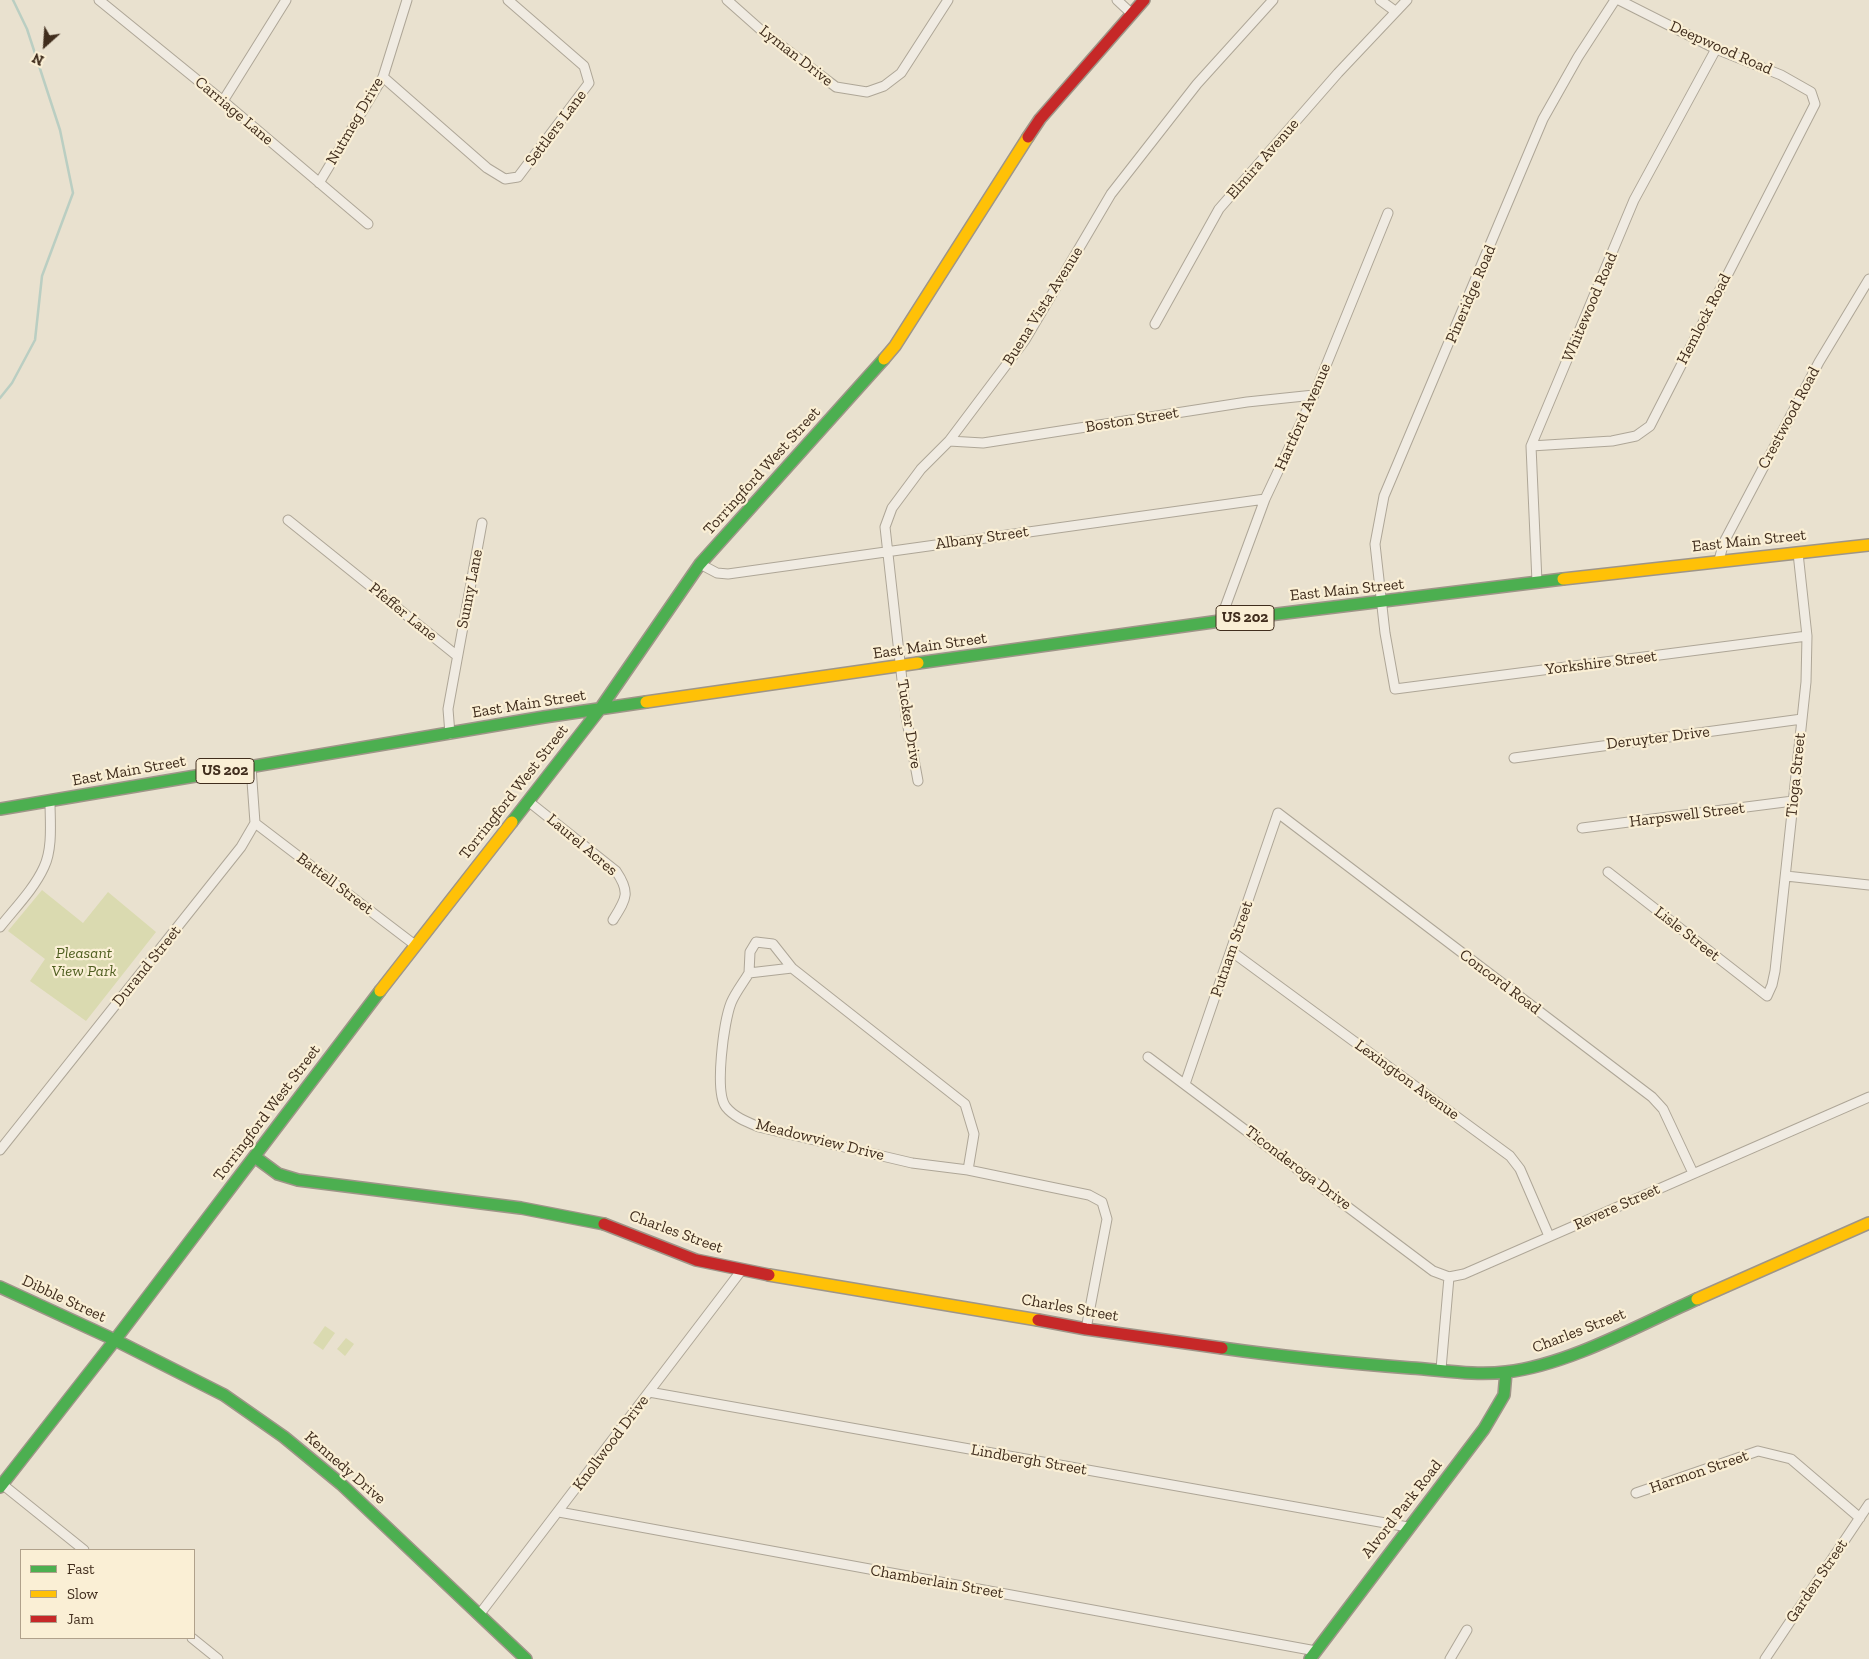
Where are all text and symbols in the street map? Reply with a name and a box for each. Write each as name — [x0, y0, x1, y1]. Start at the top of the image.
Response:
street label: Deepwood Road — [1667, 17, 1775, 79]
north arrow — [20, 20, 70, 70]
street label: Lyman Drive — [755, 21, 837, 91]
text: N — [30, 49, 47, 69]
street label: Carriage Lane — [191, 73, 277, 149]
street label: Nutmeg Drive — [322, 74, 388, 168]
street label: Settlers Lane — [521, 86, 591, 170]
street label: Elmira Avenue — [1223, 115, 1303, 203]
street label: Pineridge Road — [1442, 242, 1500, 346]
street label: Buena Vista Avenue — [999, 243, 1087, 369]
street label: Whitewood Road — [1558, 249, 1622, 365]
street label: Hemlock Road — [1673, 270, 1735, 368]
street label: Hartford Avenue — [1271, 360, 1335, 474]
street label: Crestwood Road — [1754, 364, 1824, 472]
street label: Torringford West Street — [699, 403, 825, 539]
street label: Boston Street — [1084, 403, 1180, 437]
street label: Albany Street — [934, 522, 1030, 554]
street label: East Main Street — [1691, 525, 1807, 557]
street label: Sunny Lane — [453, 548, 487, 630]
street label: East Main Street — [1289, 574, 1405, 606]
street label: Pfeffer Lane — [365, 579, 441, 645]
road number: US 202 — [1216, 606, 1274, 630]
street label: East Main Street — [872, 629, 988, 663]
street label: Yorkshire Street — [1544, 647, 1658, 679]
street label: Tucker Drive — [892, 678, 926, 770]
street label: East Main Street — [471, 686, 587, 722]
street label: Torringford West Street — [455, 721, 573, 863]
street label: Deruyter Drive — [1605, 722, 1711, 754]
street label: Tioga Street — [1782, 732, 1810, 818]
street label: East Main Street — [71, 752, 187, 790]
road number: US 202 — [196, 758, 254, 784]
street label: Harpswell Street — [1628, 798, 1746, 832]
street label: Laurel Acres — [543, 810, 621, 880]
street label: Battell Street — [293, 849, 377, 919]
street label: Putnam Street — [1207, 898, 1257, 1000]
street label: Lisle Street — [1650, 902, 1724, 966]
street label: Durand Street — [109, 922, 185, 1010]
park label: Pleasant View Park — [51, 943, 117, 981]
street label: Concord Road — [1456, 945, 1544, 1019]
street label: Lexington Avenue — [1351, 1036, 1463, 1124]
street label: Torringford West Street — [209, 1041, 325, 1185]
street label: Meadowview Drive — [754, 1115, 886, 1165]
street label: Ticonderoga Drive — [1241, 1122, 1355, 1214]
street label: Revere Street — [1571, 1179, 1663, 1235]
street label: Charles Street — [627, 1206, 725, 1258]
street label: Dibble Street — [19, 1271, 109, 1327]
street label: Charles Street — [1020, 1290, 1120, 1326]
street label: Charles Street — [1530, 1304, 1628, 1358]
street label: Knollwood Drive — [569, 1391, 653, 1495]
street label: Kennedy Drive — [300, 1427, 390, 1509]
street label: Lindbergh Street — [969, 1440, 1089, 1480]
street label: Harmon Street — [1647, 1446, 1751, 1498]
street label: Alvord Park Road — [1358, 1456, 1446, 1562]
street label: Garden Street — [1782, 1536, 1852, 1626]
legend — [20, 1549, 195, 1639]
text: Fast — [67, 1560, 95, 1578]
street label: Chamberlain Street — [869, 1561, 1005, 1603]
text: Slow — [67, 1585, 98, 1603]
text: Jam — [67, 1610, 94, 1628]

